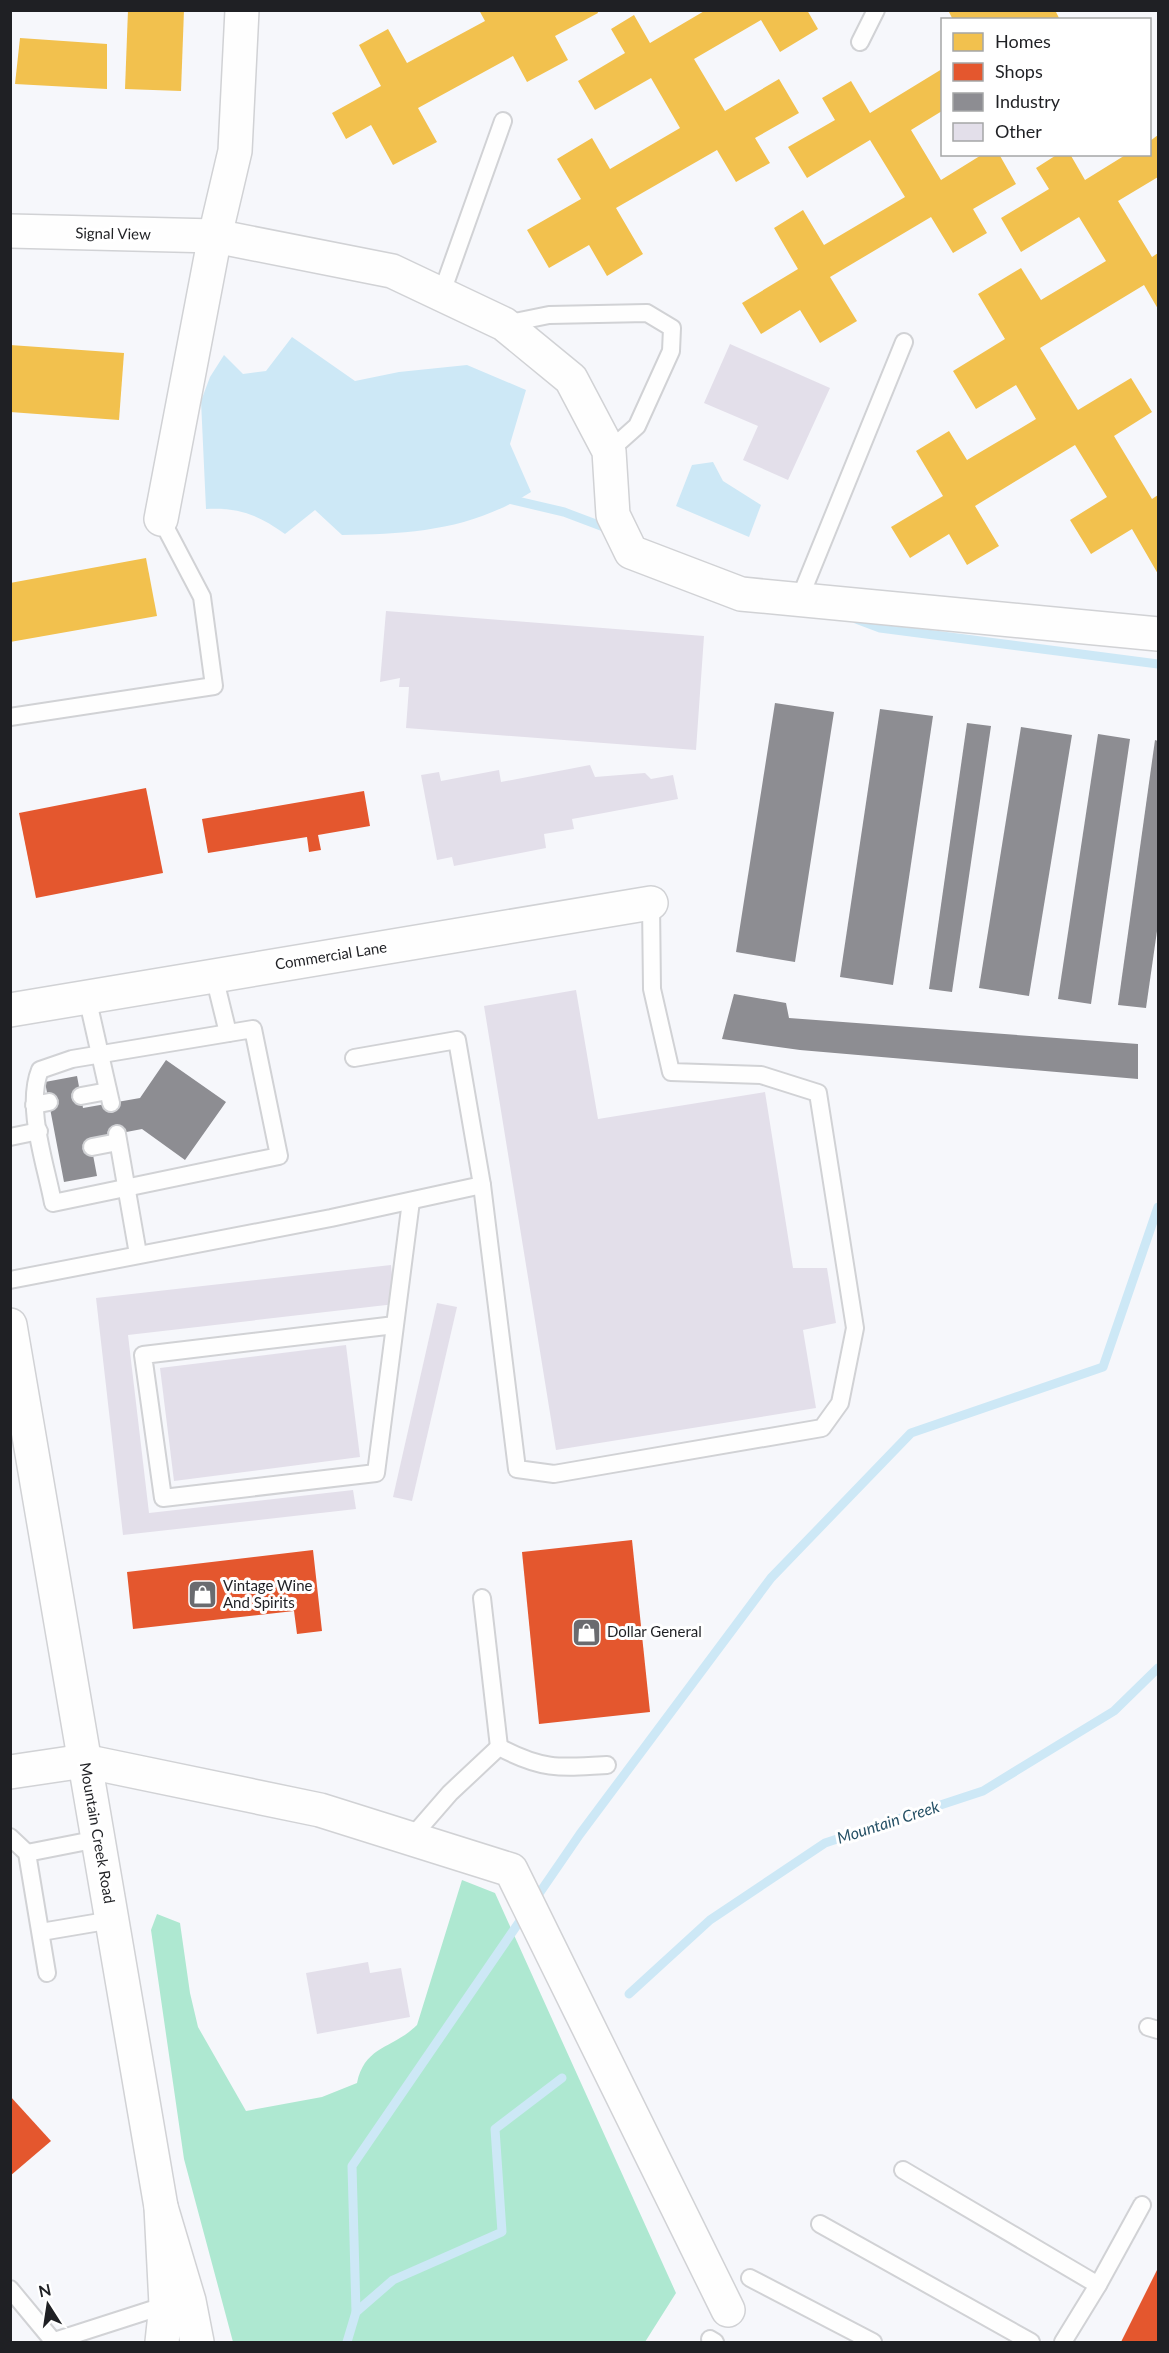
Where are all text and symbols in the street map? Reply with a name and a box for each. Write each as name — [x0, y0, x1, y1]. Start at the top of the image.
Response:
legend — [941, 18, 1151, 156]
text: Homes — [995, 30, 1051, 52]
text: Shops — [995, 60, 1043, 82]
text: Industry — [995, 90, 1061, 112]
text: Other — [995, 120, 1042, 142]
street label: Signal View — [75, 223, 151, 243]
street label: Commercial Lane — [274, 937, 388, 973]
place label: Vintage Wine And Spirits — [223, 1576, 313, 1611]
shop icon: Vintage Wine And Spirits — [186, 1579, 218, 1611]
shop icon: Dollar General — [570, 1616, 602, 1648]
place label: Dollar General — [607, 1622, 702, 1640]
street label: Mountain Creek Road — [77, 1761, 119, 1905]
water label: Mountain Creek — [834, 1796, 942, 1847]
north arrow — [18, 2275, 78, 2335]
text: N — [37, 2279, 53, 2300]

